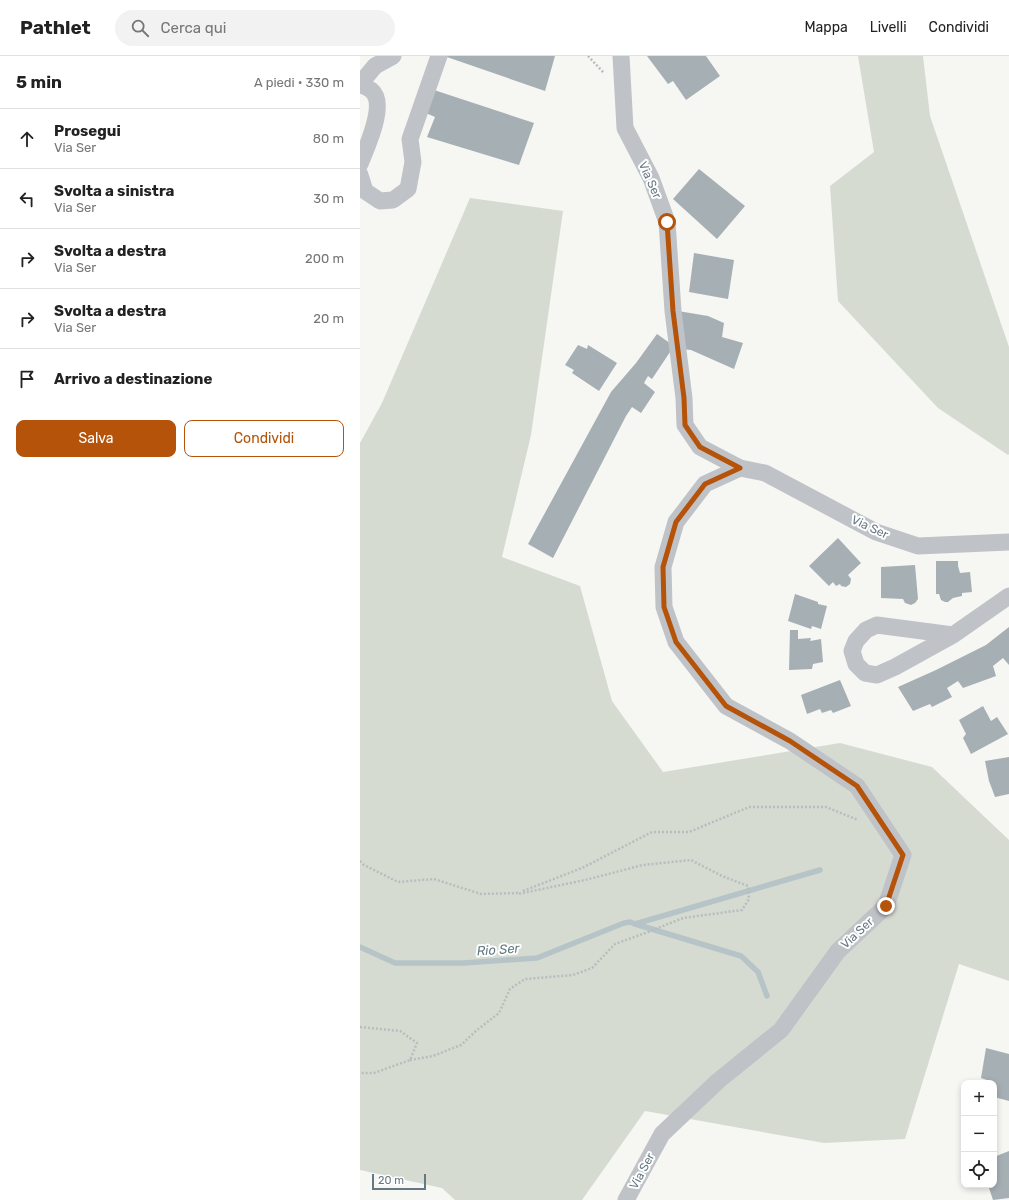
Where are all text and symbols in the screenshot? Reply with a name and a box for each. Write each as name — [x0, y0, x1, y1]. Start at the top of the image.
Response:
search box — [115, 10, 395, 46]
text: Pathlet — [20, 16, 91, 39]
icon: search — [129, 17, 151, 39]
text: Cerca qui — [161, 19, 226, 37]
text: Mappa — [804, 19, 848, 36]
text: Livelli — [870, 19, 907, 36]
text: Condividi — [929, 19, 989, 36]
text: 5 min — [16, 72, 62, 92]
text: A piedi · 330 m — [254, 75, 344, 90]
text: Prosegui — [54, 122, 121, 140]
icon: ahead — [16, 128, 38, 150]
text: 80 m — [313, 131, 344, 146]
text: Via Ser — [54, 140, 96, 155]
street label: Via Ser — [636, 159, 665, 201]
text: Svolta a sinistra — [54, 182, 174, 200]
icon: left — [16, 188, 38, 210]
text: 30 m — [313, 191, 344, 206]
text: Via Ser — [54, 200, 96, 215]
route start — [658, 213, 676, 231]
text: Svolta a destra — [54, 242, 166, 260]
icon: right — [16, 248, 38, 270]
text: 200 m — [305, 251, 344, 266]
text: Via Ser — [54, 260, 96, 275]
text: Svolta a destra — [54, 302, 166, 320]
icon: right — [16, 308, 38, 330]
text: 20 m — [313, 311, 344, 326]
text: Via Ser — [54, 320, 96, 335]
icon: arrive — [16, 368, 38, 390]
text: Arrivo a destinazione — [54, 370, 212, 388]
button: Salva — [16, 420, 176, 457]
button: Condividi — [184, 420, 344, 457]
street label: Via Ser — [849, 512, 891, 542]
route end — [877, 897, 895, 915]
street label: Via Ser — [838, 914, 876, 951]
water label: Rio Ser — [476, 940, 521, 958]
map controls — [961, 1080, 997, 1188]
button: + — [961, 1080, 997, 1116]
button: − — [961, 1116, 997, 1152]
street label: Via Ser — [627, 1150, 658, 1192]
button: locate — [961, 1152, 997, 1188]
scale bar — [372, 1172, 426, 1191]
text: 20 m — [378, 1174, 404, 1187]

